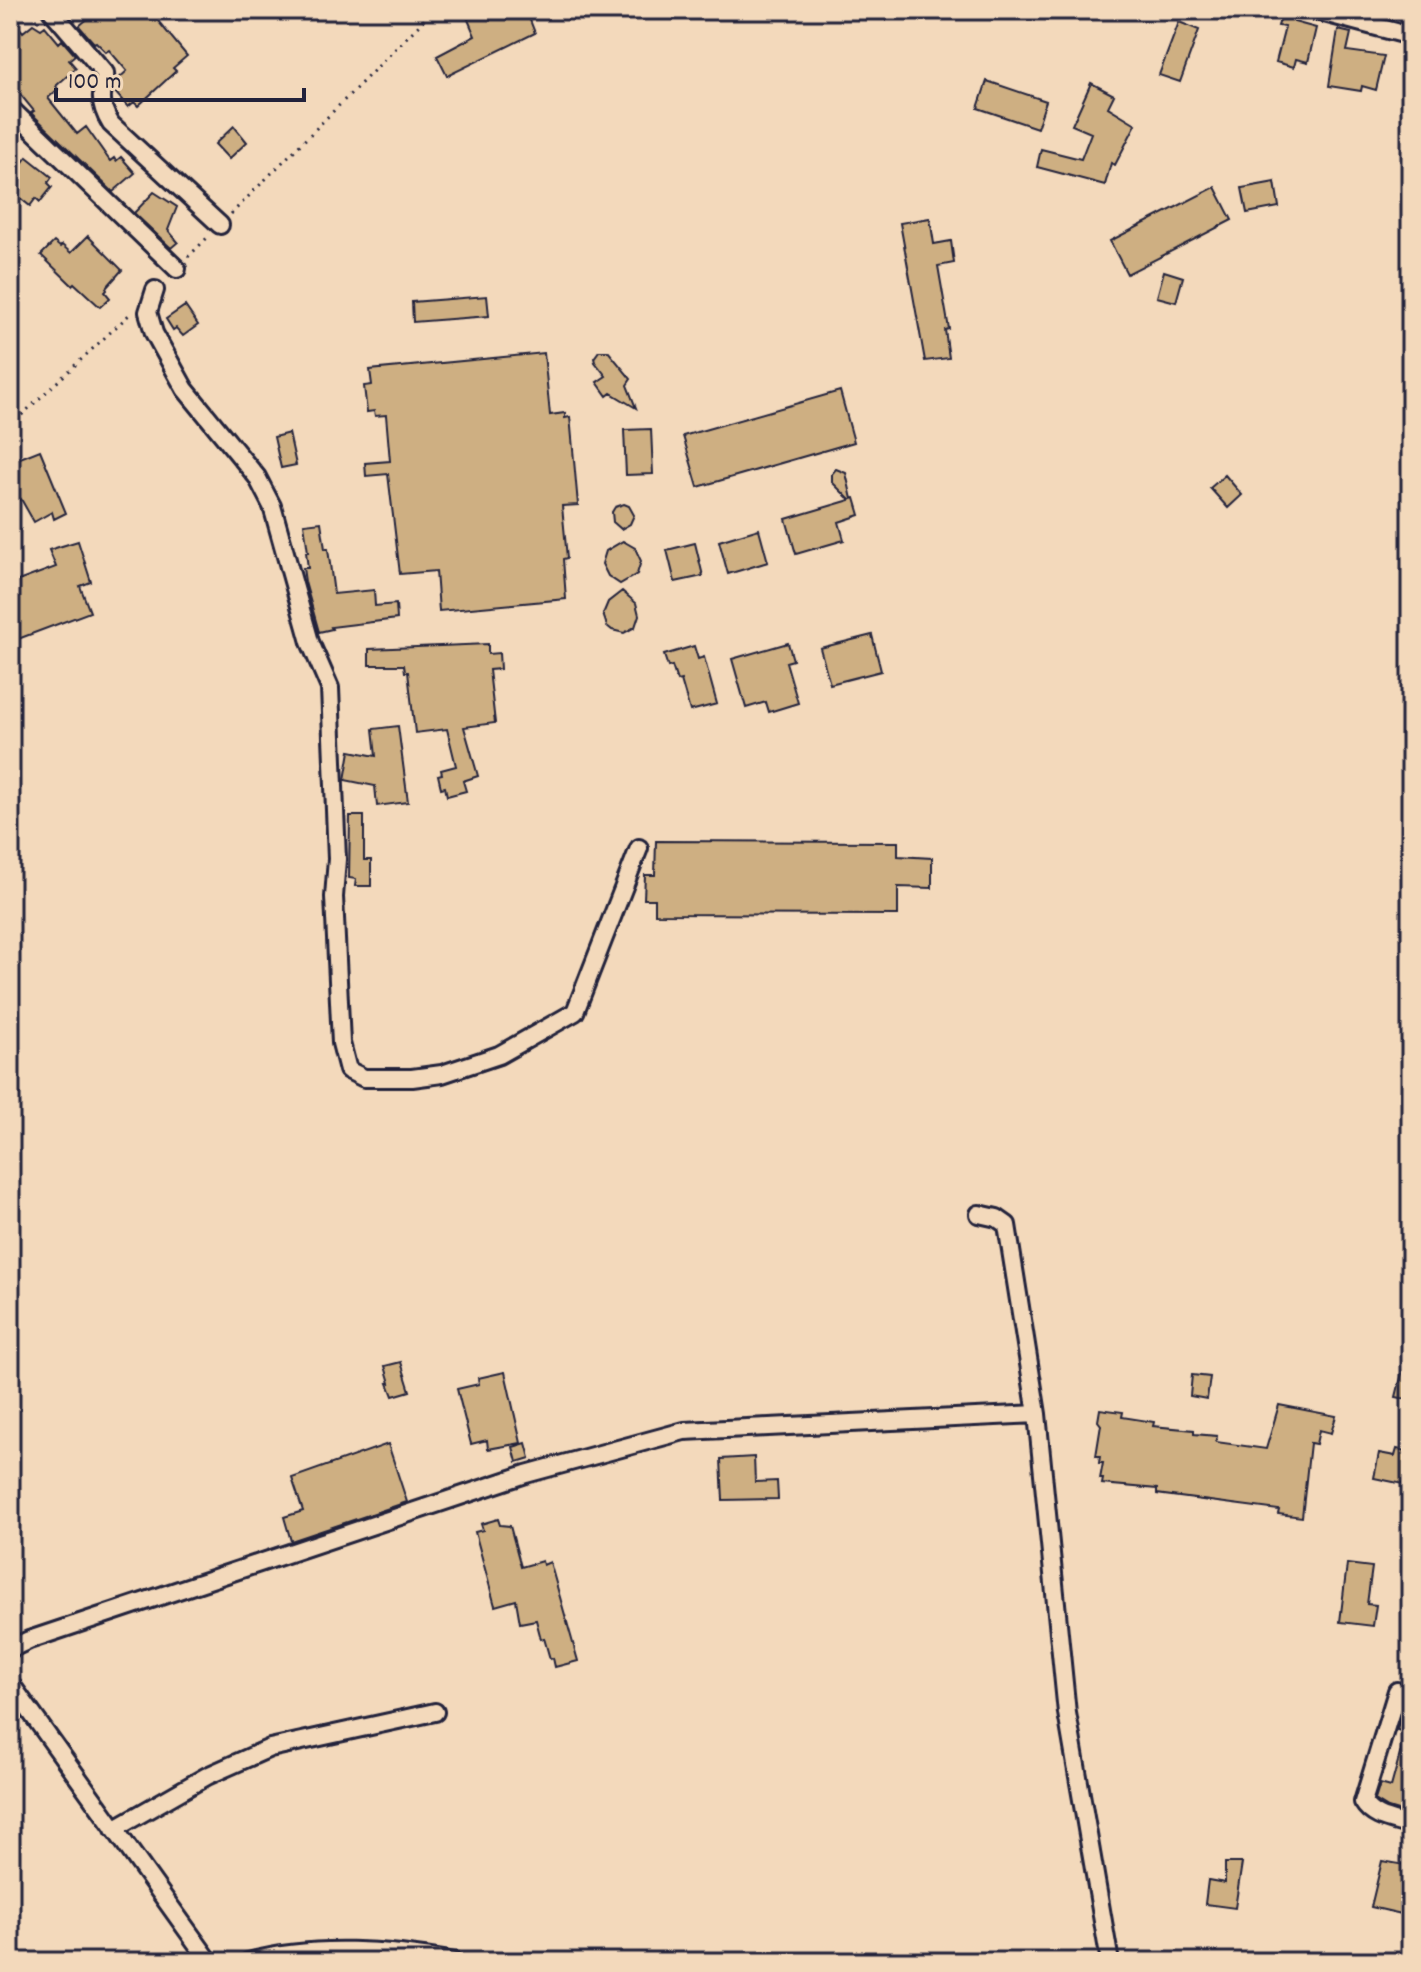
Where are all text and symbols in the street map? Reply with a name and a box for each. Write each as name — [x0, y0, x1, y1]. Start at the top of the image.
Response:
scale bar — [56, 52, 304, 102]
text: 100 m — [68, 66, 121, 100]

